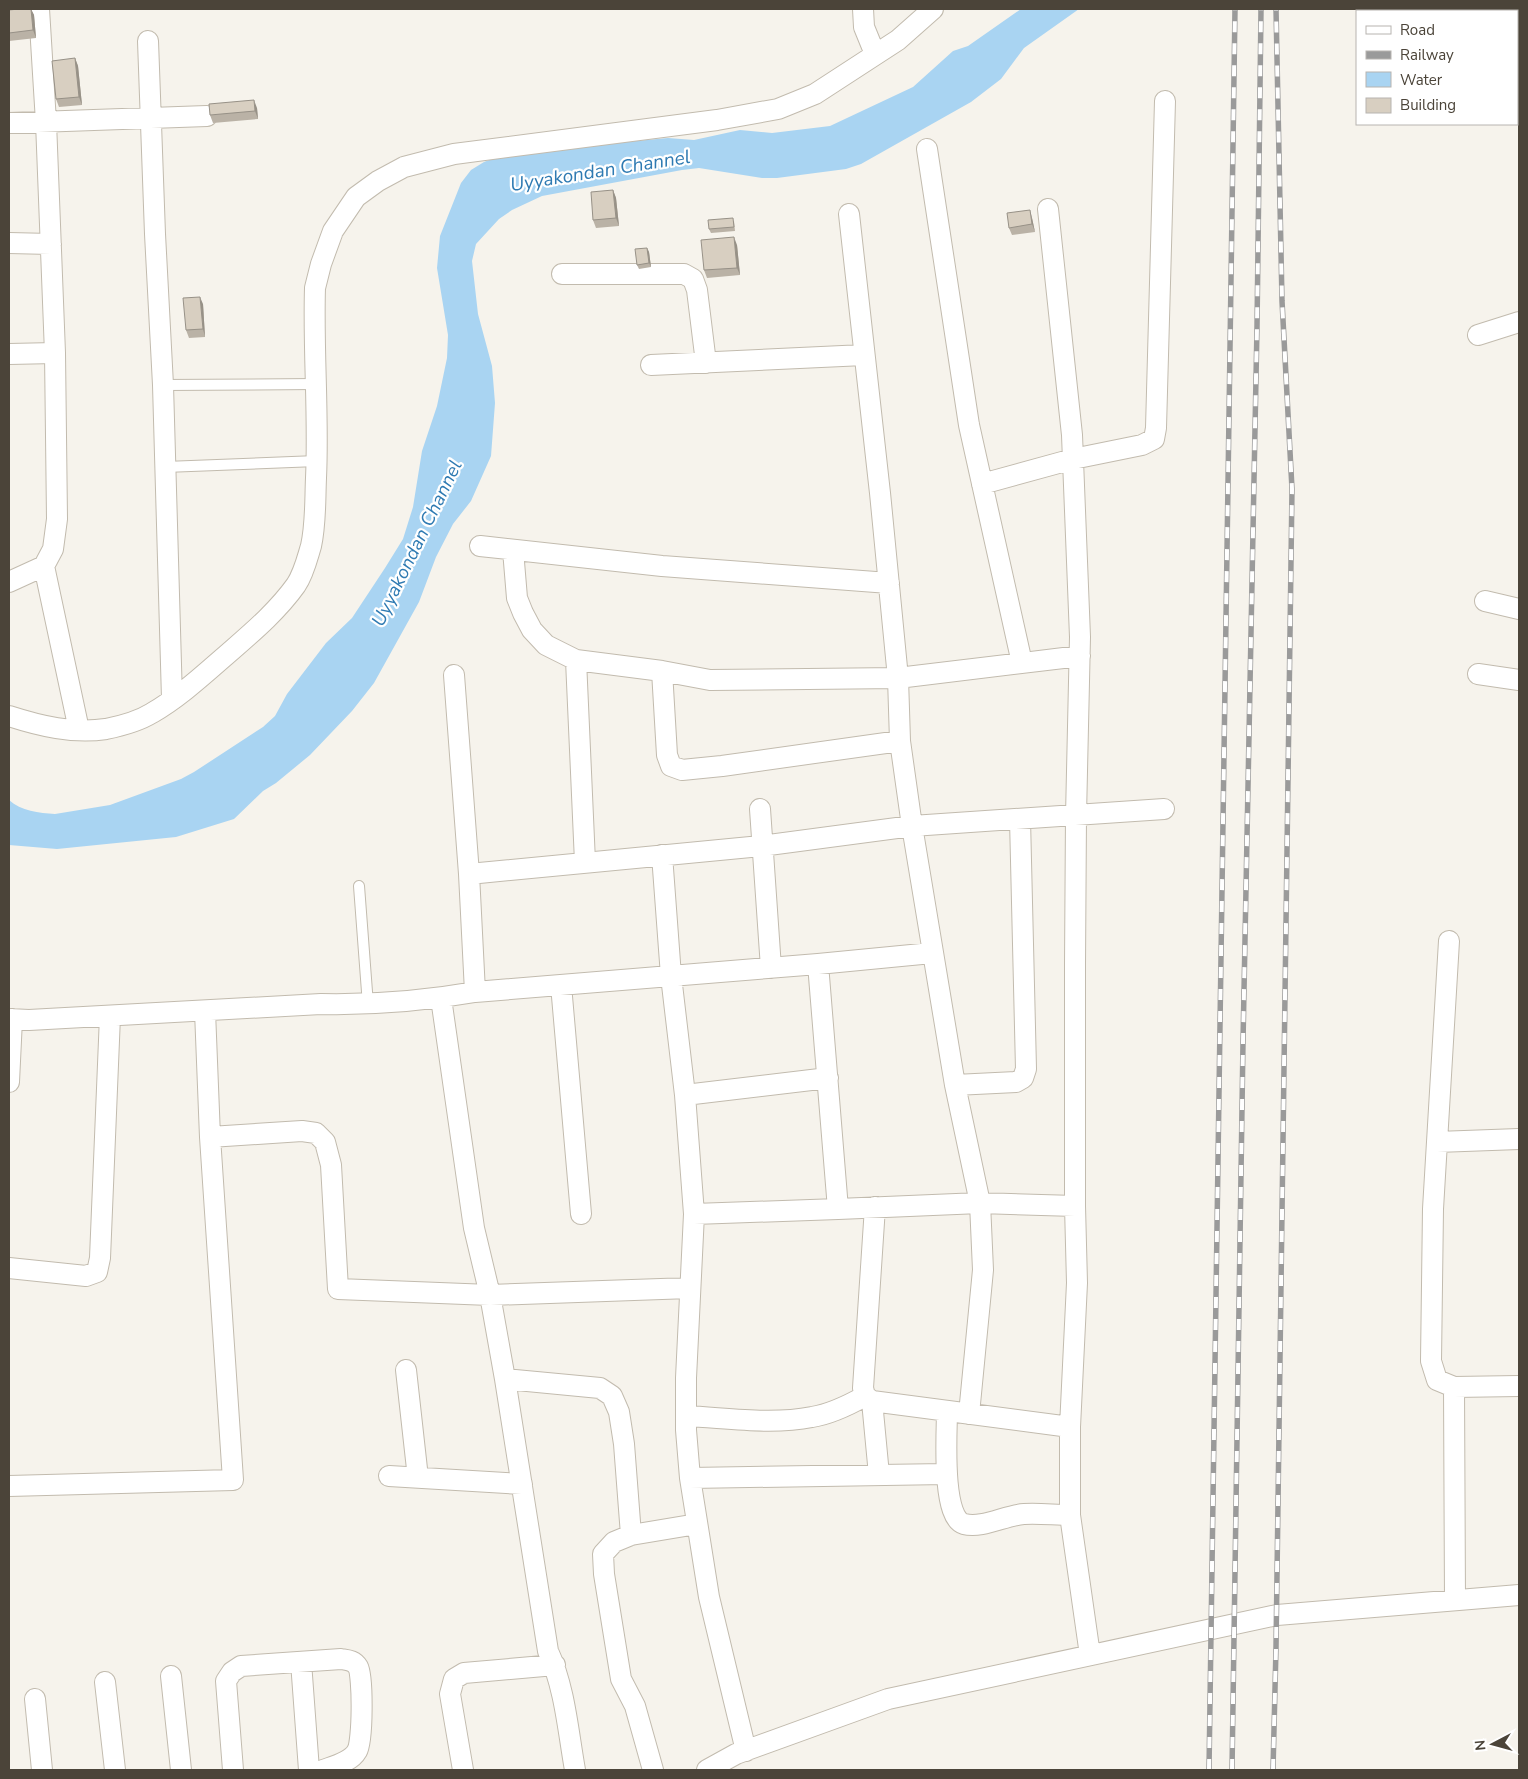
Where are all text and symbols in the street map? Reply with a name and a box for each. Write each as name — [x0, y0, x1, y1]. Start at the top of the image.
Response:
legend — [1356, 10, 1518, 125]
text: Road — [1400, 20, 1435, 40]
text: Railway — [1400, 45, 1454, 65]
text: Water — [1400, 70, 1443, 90]
text: Building — [1400, 95, 1456, 115]
water label: Uyyakondan Channel — [508, 144, 692, 198]
water label: Uyyakondan Channel — [365, 456, 468, 631]
north arrow — [1468, 1719, 1518, 1769]
text: N — [1471, 1739, 1491, 1752]

